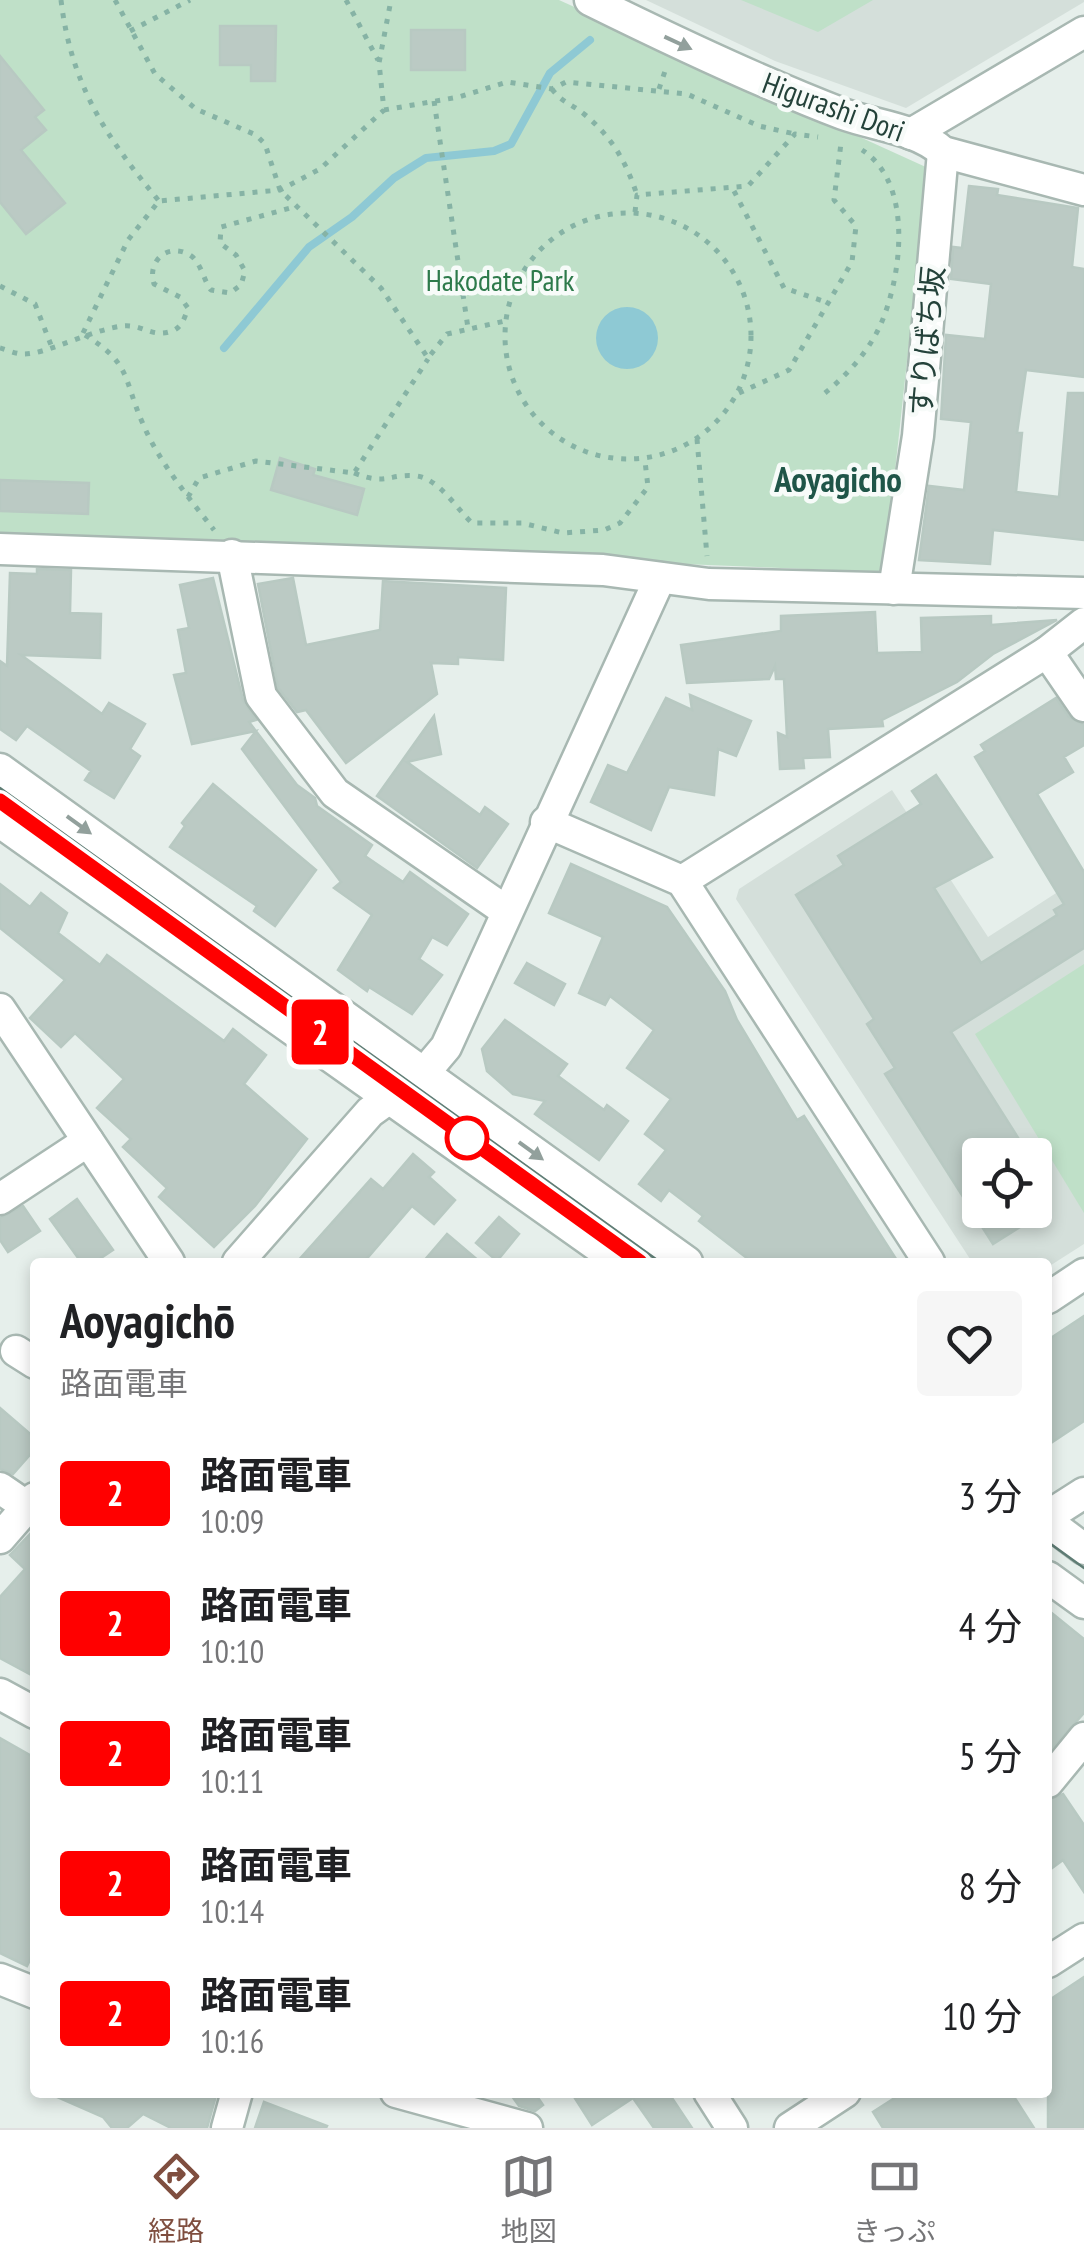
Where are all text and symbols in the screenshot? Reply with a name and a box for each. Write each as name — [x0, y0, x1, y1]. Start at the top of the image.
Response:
one-way arrow — [664, 34, 693, 51]
street label: Higurashi Dori — [758, 62, 910, 150]
park label: Hakodate Park — [426, 260, 575, 299]
street label: すりばち坂 — [900, 265, 952, 417]
district label: Aoyagicho — [773, 456, 902, 502]
one-way arrow — [66, 815, 92, 835]
line badge: 2 — [288, 1000, 352, 1064]
text: 2 — [312, 1009, 328, 1055]
unlabelled marker — [446, 1117, 488, 1159]
map controls — [962, 1138, 1052, 1228]
button: locate — [962, 1138, 1052, 1228]
one-way arrow — [518, 1140, 545, 1160]
text: Aoyagichō — [60, 1289, 235, 1351]
button: heart — [917, 1291, 1022, 1396]
text: 路面電車 — [60, 1362, 188, 1404]
text: 路面電車 — [200, 1450, 352, 1499]
text: 2 — [107, 1470, 123, 1516]
text: 3 分 — [959, 1471, 1022, 1520]
text: 10:09 — [200, 1500, 264, 1542]
text: 路面電車 — [200, 1580, 352, 1629]
text: 2 — [107, 1600, 123, 1646]
text: 4 分 — [959, 1601, 1022, 1650]
text: 10:10 — [200, 1630, 264, 1672]
text: 路面電車 — [200, 1710, 352, 1759]
text: 2 — [107, 1730, 123, 1776]
text: 5 分 — [959, 1731, 1022, 1780]
text: 10:11 — [200, 1760, 264, 1802]
text: 路面電車 — [200, 1840, 352, 1889]
text: 2 — [107, 1860, 123, 1906]
text: 8 分 — [959, 1861, 1022, 1910]
text: 10:14 — [200, 1890, 264, 1932]
text: 路面電車 — [200, 1970, 352, 2019]
text: 2 — [107, 1990, 123, 2036]
text: 10 分 — [942, 1991, 1022, 2040]
text: 10:16 — [200, 2020, 264, 2062]
tab: 経路 — [148, 2149, 204, 2249]
tab: 地図 — [501, 2149, 557, 2249]
tab: きっぷ — [853, 2149, 936, 2249]

